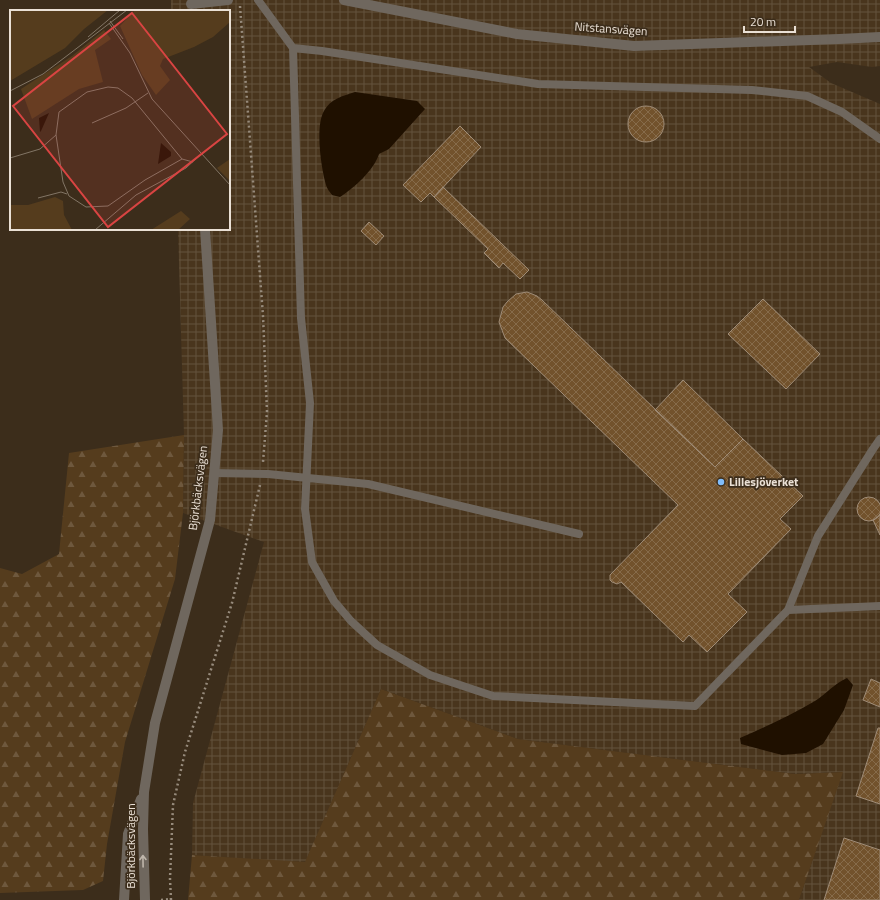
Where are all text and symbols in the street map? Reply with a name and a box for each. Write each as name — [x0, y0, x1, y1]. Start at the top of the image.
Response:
scale bar — [744, 8, 795, 34]
inset map — [10, 10, 230, 230]
text: 20 m — [750, 12, 776, 31]
street label: Nitstansvägen — [574, 16, 648, 41]
street label: Björkbäcksvägen — [183, 444, 212, 531]
place label: Lillesjöverket — [729, 472, 799, 491]
marker: Lillesjöverket — [716, 477, 726, 487]
street label: Björkbäcksvägen — [121, 803, 140, 889]
one-way arrow — [139, 855, 147, 868]

